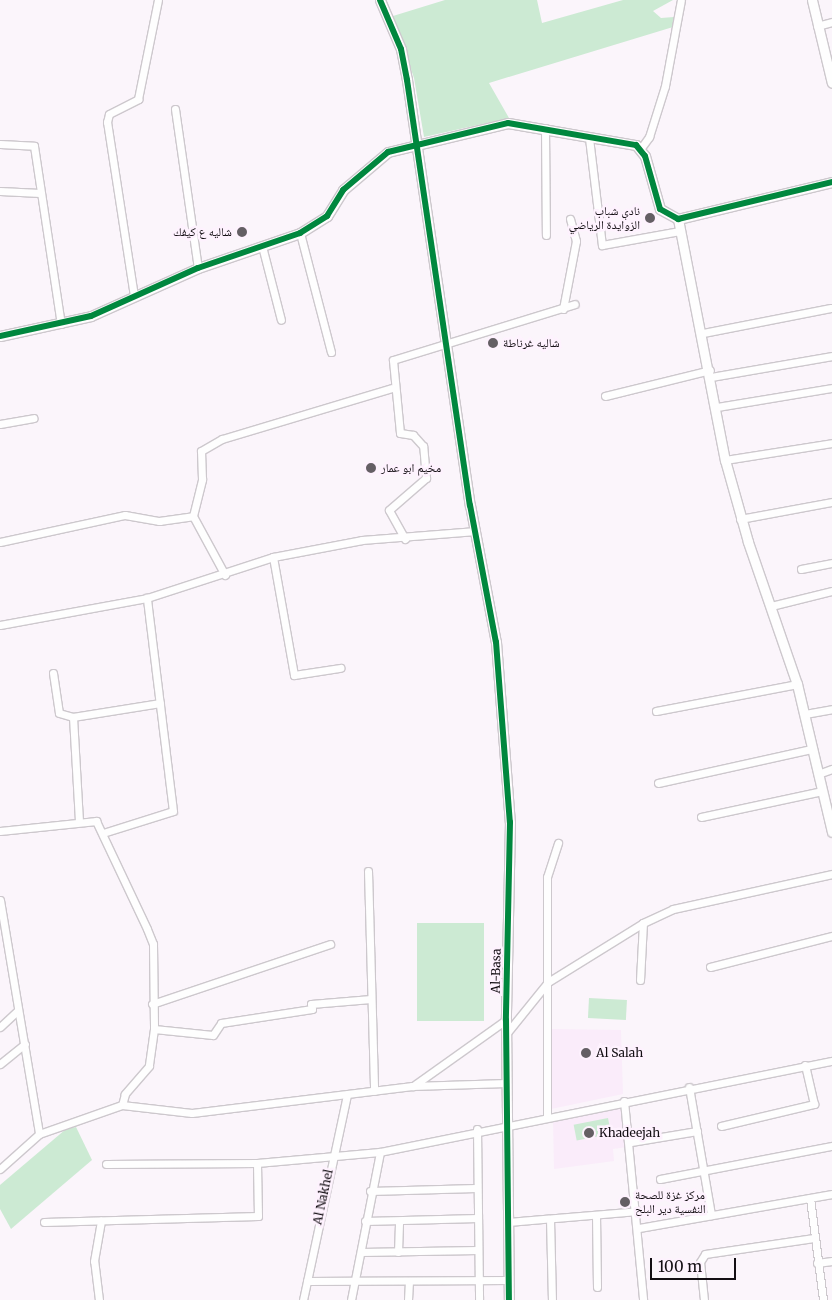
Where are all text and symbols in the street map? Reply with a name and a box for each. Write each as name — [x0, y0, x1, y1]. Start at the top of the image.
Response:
place label: نادي شباب الزوايدة الرياضي — [569, 204, 640, 232]
marker: نادي شباب الزوايدة الرياضي — [644, 212, 656, 224]
place label: شاليه ع كيفك — [173, 225, 232, 239]
marker: شاليه ع كيفك — [236, 226, 248, 238]
place label: شاليه غرناطة — [503, 336, 560, 350]
marker: شاليه غرناطة — [487, 337, 499, 349]
place label: مخيم ابو عمار — [381, 461, 441, 475]
marker: مخيم ابو عمار — [365, 462, 377, 474]
street label: Al-Basa — [488, 948, 504, 994]
place label: Al Salah — [596, 1046, 643, 1060]
marker: Al Salah — [580, 1047, 592, 1059]
place label: Khadeejah — [599, 1126, 660, 1140]
marker: Khadeejah — [583, 1127, 595, 1139]
street label: Al Nakhel — [310, 1168, 336, 1226]
place label: مركز غزة للصحة النفسية دير البلح — [635, 1188, 706, 1216]
marker: مركز غزة للصحة النفسية دير البلح — [619, 1196, 631, 1208]
scale bar — [652, 1248, 738, 1280]
text: 100 m — [658, 1257, 702, 1276]

